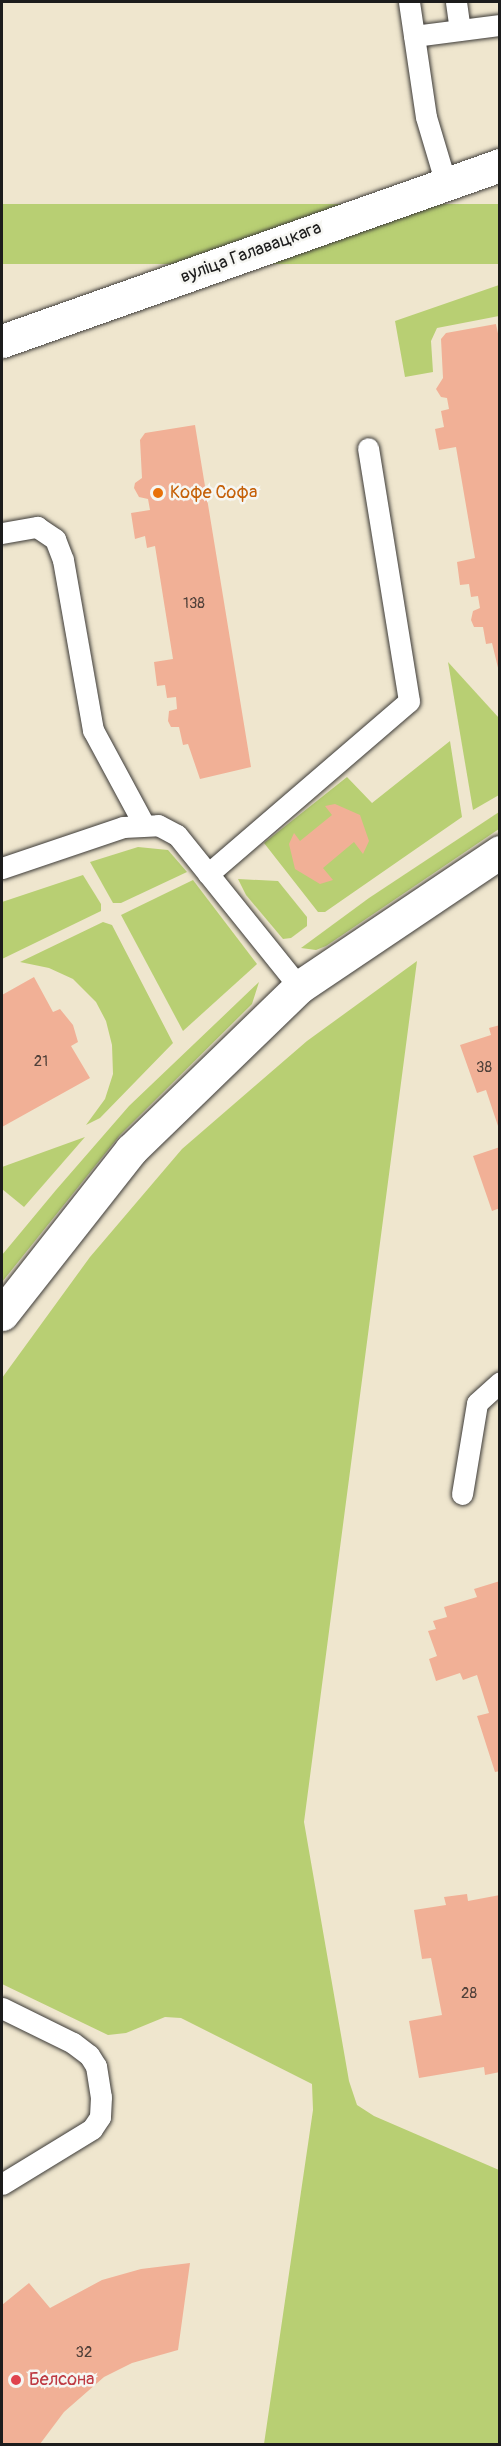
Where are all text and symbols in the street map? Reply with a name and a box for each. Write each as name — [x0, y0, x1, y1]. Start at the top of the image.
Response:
street label: вуліца Галавацкага — [178, 217, 324, 289]
place label: Кофе Софа — [170, 482, 257, 504]
marker: Кофе Софа — [151, 486, 165, 500]
house number: 138 — [183, 595, 205, 613]
house number: 21 — [34, 1053, 48, 1071]
house number: 38 — [476, 1059, 492, 1077]
house number: 28 — [461, 1985, 477, 2003]
house number: 32 — [76, 2344, 92, 2362]
place label: Белсона — [29, 2369, 94, 2391]
marker: Белсона — [7, 2371, 25, 2389]

